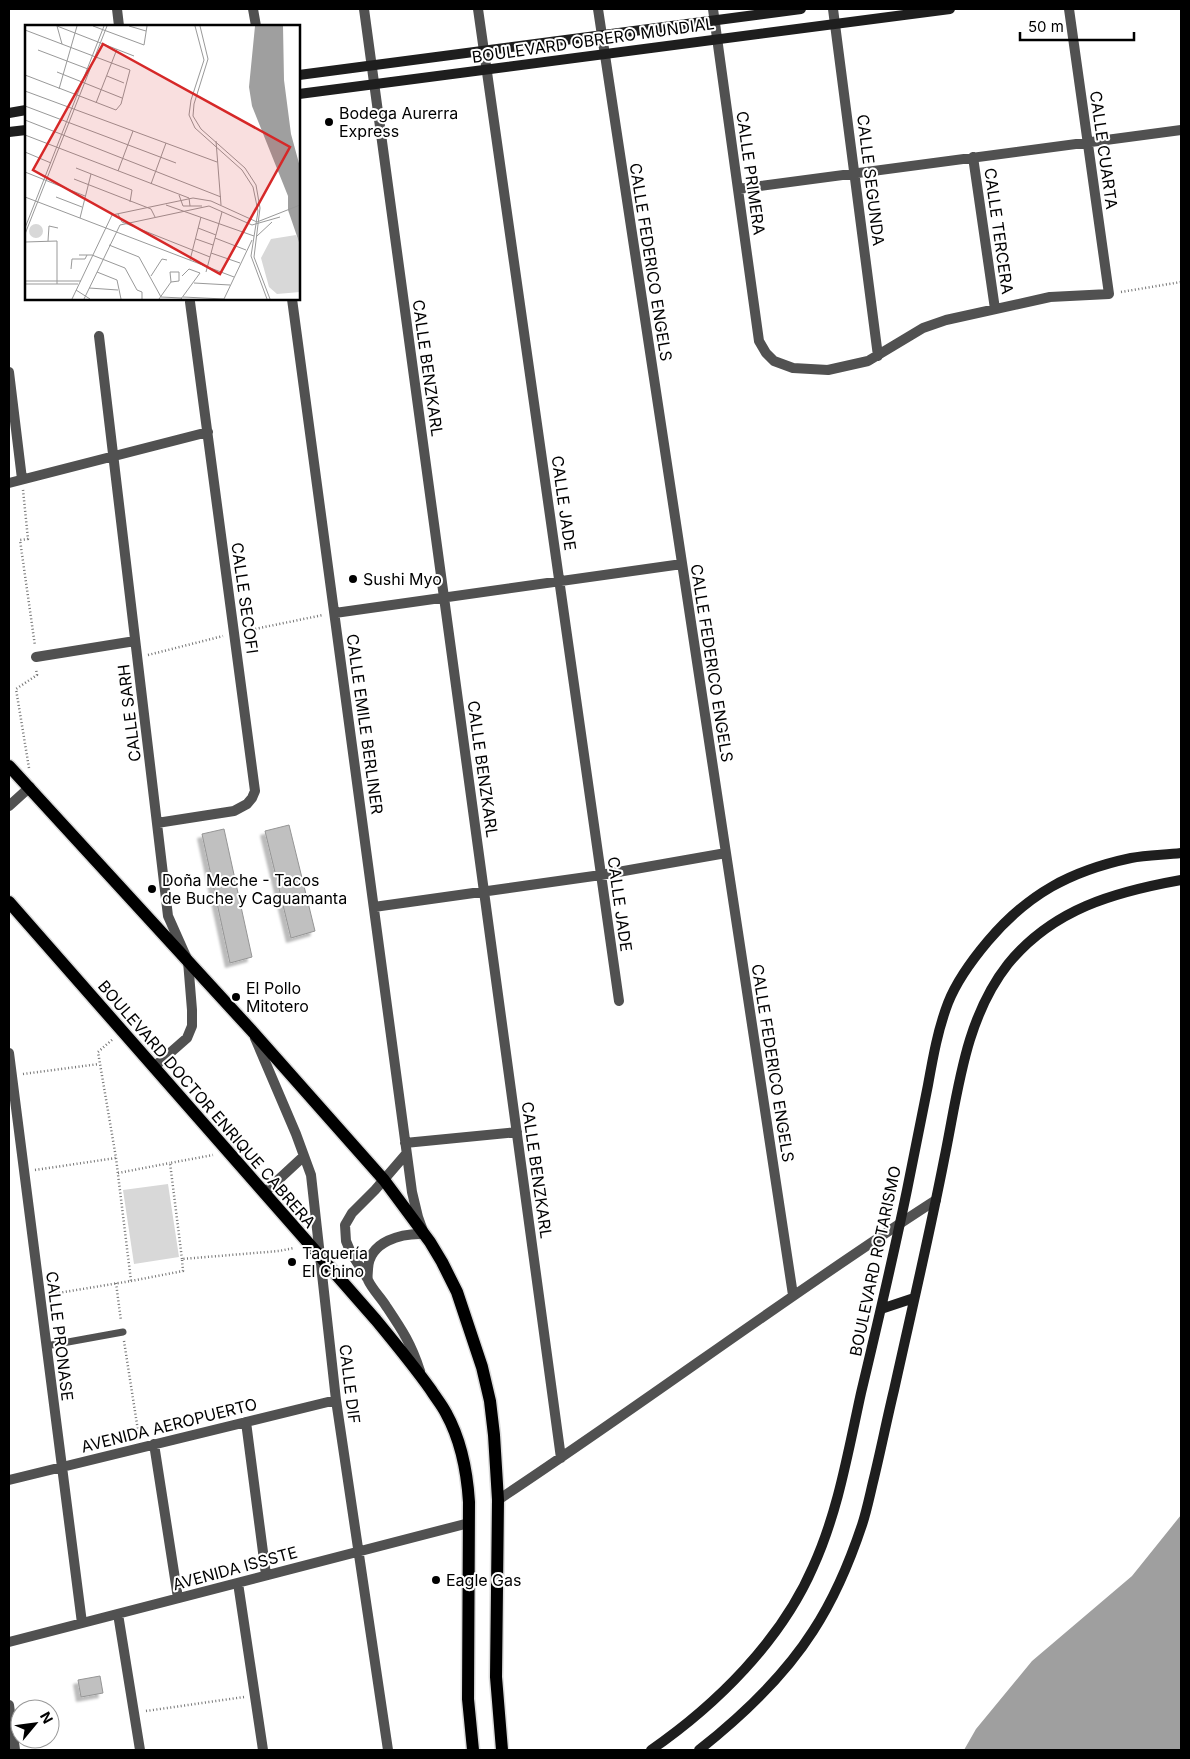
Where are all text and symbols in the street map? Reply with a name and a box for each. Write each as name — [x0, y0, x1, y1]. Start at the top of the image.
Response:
scale bar — [1020, 10, 1134, 42]
street label: BOULEVARD OBRERO MUNDIAL — [471, 13, 715, 67]
text: 50 m — [1028, 17, 1064, 36]
inset map — [25, 25, 300, 300]
street label: CALLE CUARTA — [1086, 90, 1122, 210]
place label: Bodega Aurerra Express — [339, 103, 458, 141]
street label: CALLE PRIMERA — [732, 110, 770, 236]
street label: CALLE SEGUNDA — [853, 113, 889, 247]
marker: Bodega Aurerra Express — [323, 116, 335, 128]
street label: CALLE FEDERICO ENGELS — [625, 161, 677, 363]
street label: CALLE TERCERA — [980, 166, 1018, 296]
street label: CALLE BENZKARL — [408, 298, 448, 438]
street label: CALLE JADE — [547, 454, 581, 552]
street label: CALLE SECOFI — [227, 541, 263, 655]
street label: CALLE FEDERICO ENGELS — [686, 562, 738, 764]
place label: Sushi Myo — [363, 569, 442, 589]
marker: Sushi Myo — [347, 573, 359, 585]
street label: CALLE EMILE BERLINER — [342, 633, 388, 815]
street label: CALLE SARH — [113, 663, 145, 763]
street label: CALLE BENZKARL — [463, 699, 503, 839]
street label: CALLE JADE — [603, 855, 637, 953]
place label: Doña Meche - Tacos de Buche y Caguamanta — [162, 870, 347, 908]
marker: Doña Meche - Tacos de Buche y Caguamanta — [146, 883, 158, 895]
street label: CALLE FEDERICO ENGELS — [747, 962, 799, 1164]
street label: BOULEVARD DOCTOR ENRIQUE CABRERA — [94, 976, 320, 1232]
place label: El Pollo Mitotero — [246, 978, 309, 1016]
marker: El Pollo Mitotero — [230, 991, 242, 1003]
street label: CALLE BENZKARL — [517, 1100, 557, 1240]
street label: BOULEVARD ROTARISMO — [845, 1164, 905, 1358]
place label: Taquería El Chino — [302, 1243, 368, 1281]
marker: Taquería El Chino — [286, 1256, 298, 1268]
street label: CALLE PRONASE — [42, 1270, 78, 1402]
street label: CALLE DIF — [335, 1343, 365, 1425]
street label: AVENIDA AEROPUERTO — [79, 1393, 259, 1457]
street label: AVENIDA ISSSTE — [170, 1542, 300, 1594]
place label: Eagle Gas — [446, 1570, 521, 1590]
marker: Eagle Gas — [430, 1574, 442, 1586]
north arrow — [10, 1699, 60, 1749]
text: N — [37, 1709, 57, 1726]

